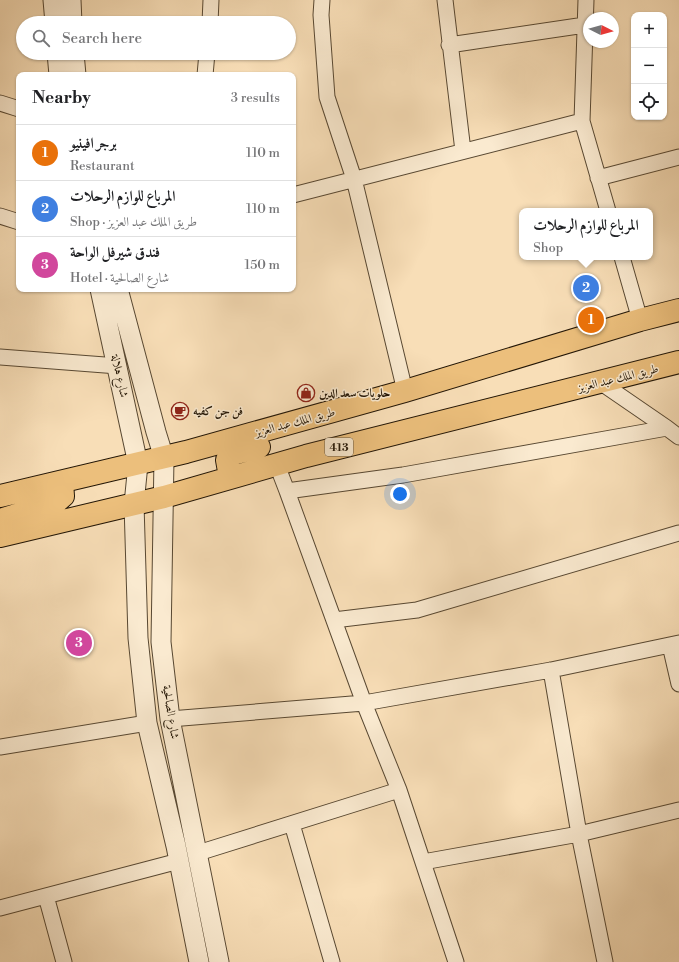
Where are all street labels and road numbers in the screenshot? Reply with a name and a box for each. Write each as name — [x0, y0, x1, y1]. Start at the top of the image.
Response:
street label: شارع هلالة — [105, 352, 131, 400]
street label: طريق الملك عبد العزيز — [574, 361, 660, 396]
street label: طريق الملك عبد العزيز — [251, 405, 337, 441]
road number: 413 — [325, 438, 353, 456]
street label: شارع الصالحية — [156, 684, 182, 741]

